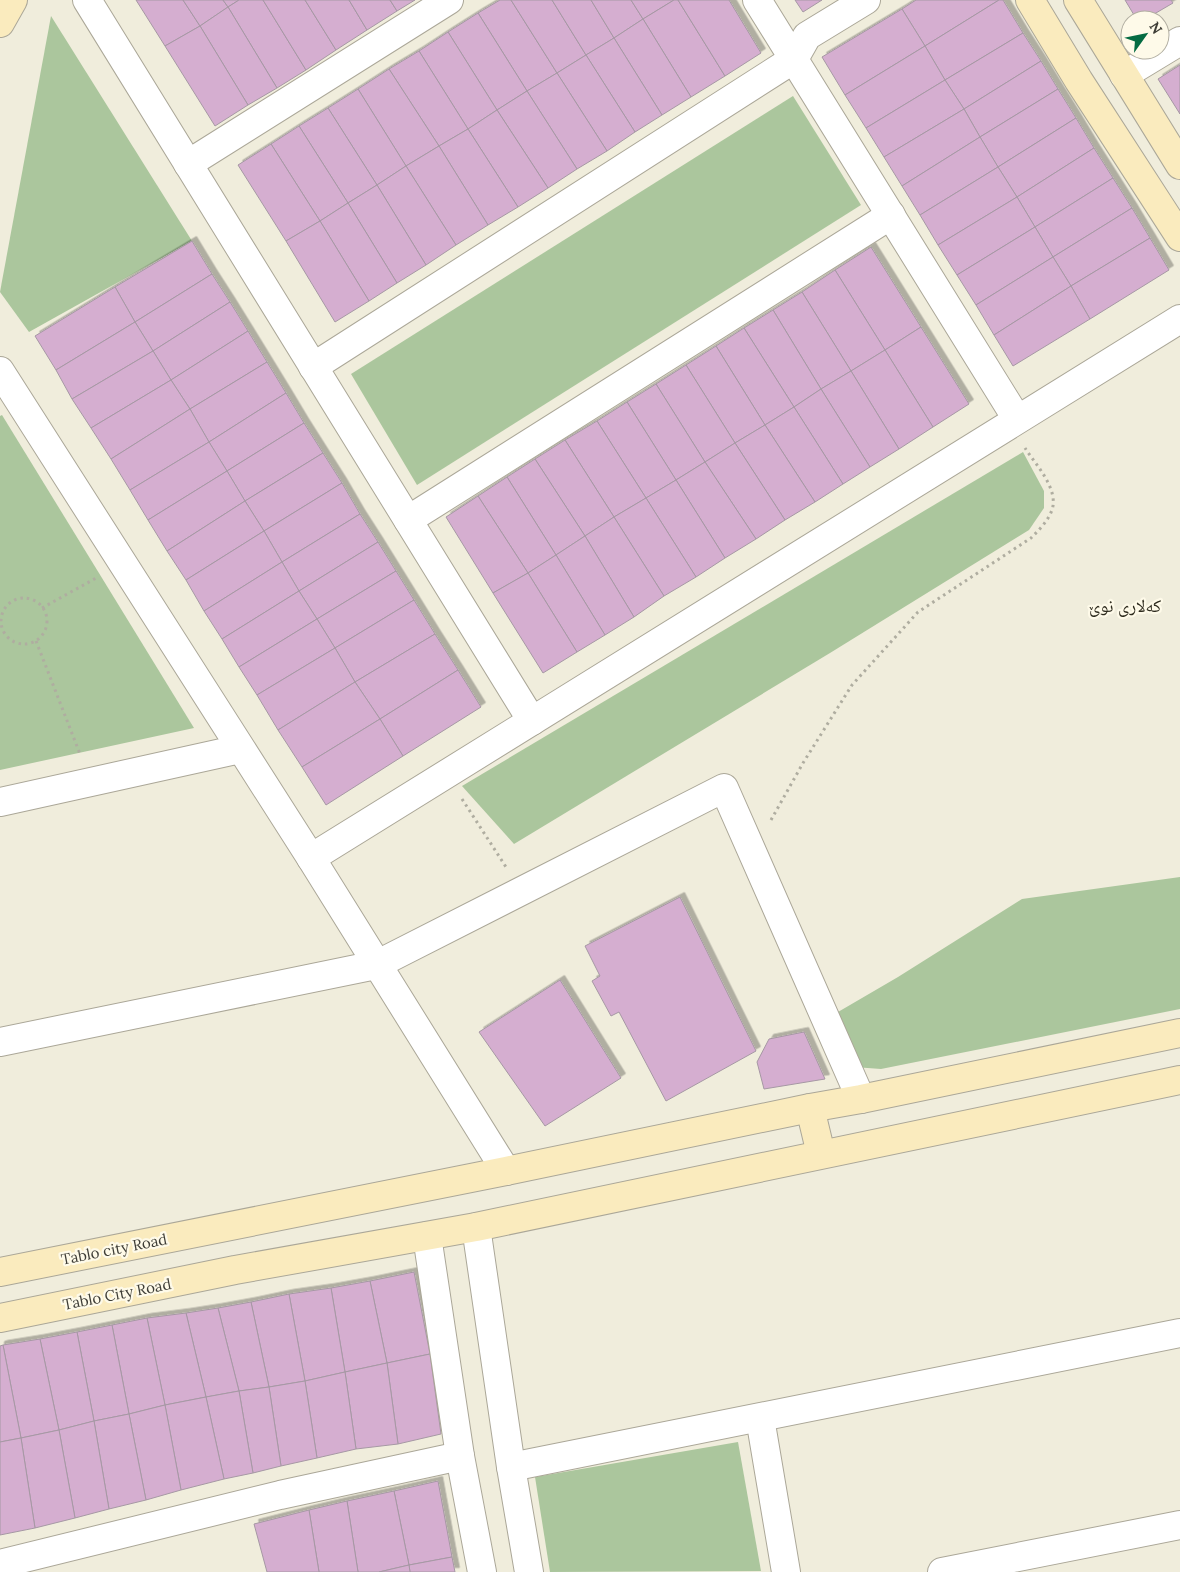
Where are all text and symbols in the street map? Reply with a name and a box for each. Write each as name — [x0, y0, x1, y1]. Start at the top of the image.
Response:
north arrow — [1120, 10, 1170, 60]
text: N — [1145, 18, 1166, 38]
district label: کەلاری نوێ — [1089, 594, 1162, 617]
street label: Tablo city Road — [59, 1229, 169, 1269]
street label: Tablo City Road — [61, 1274, 173, 1314]

